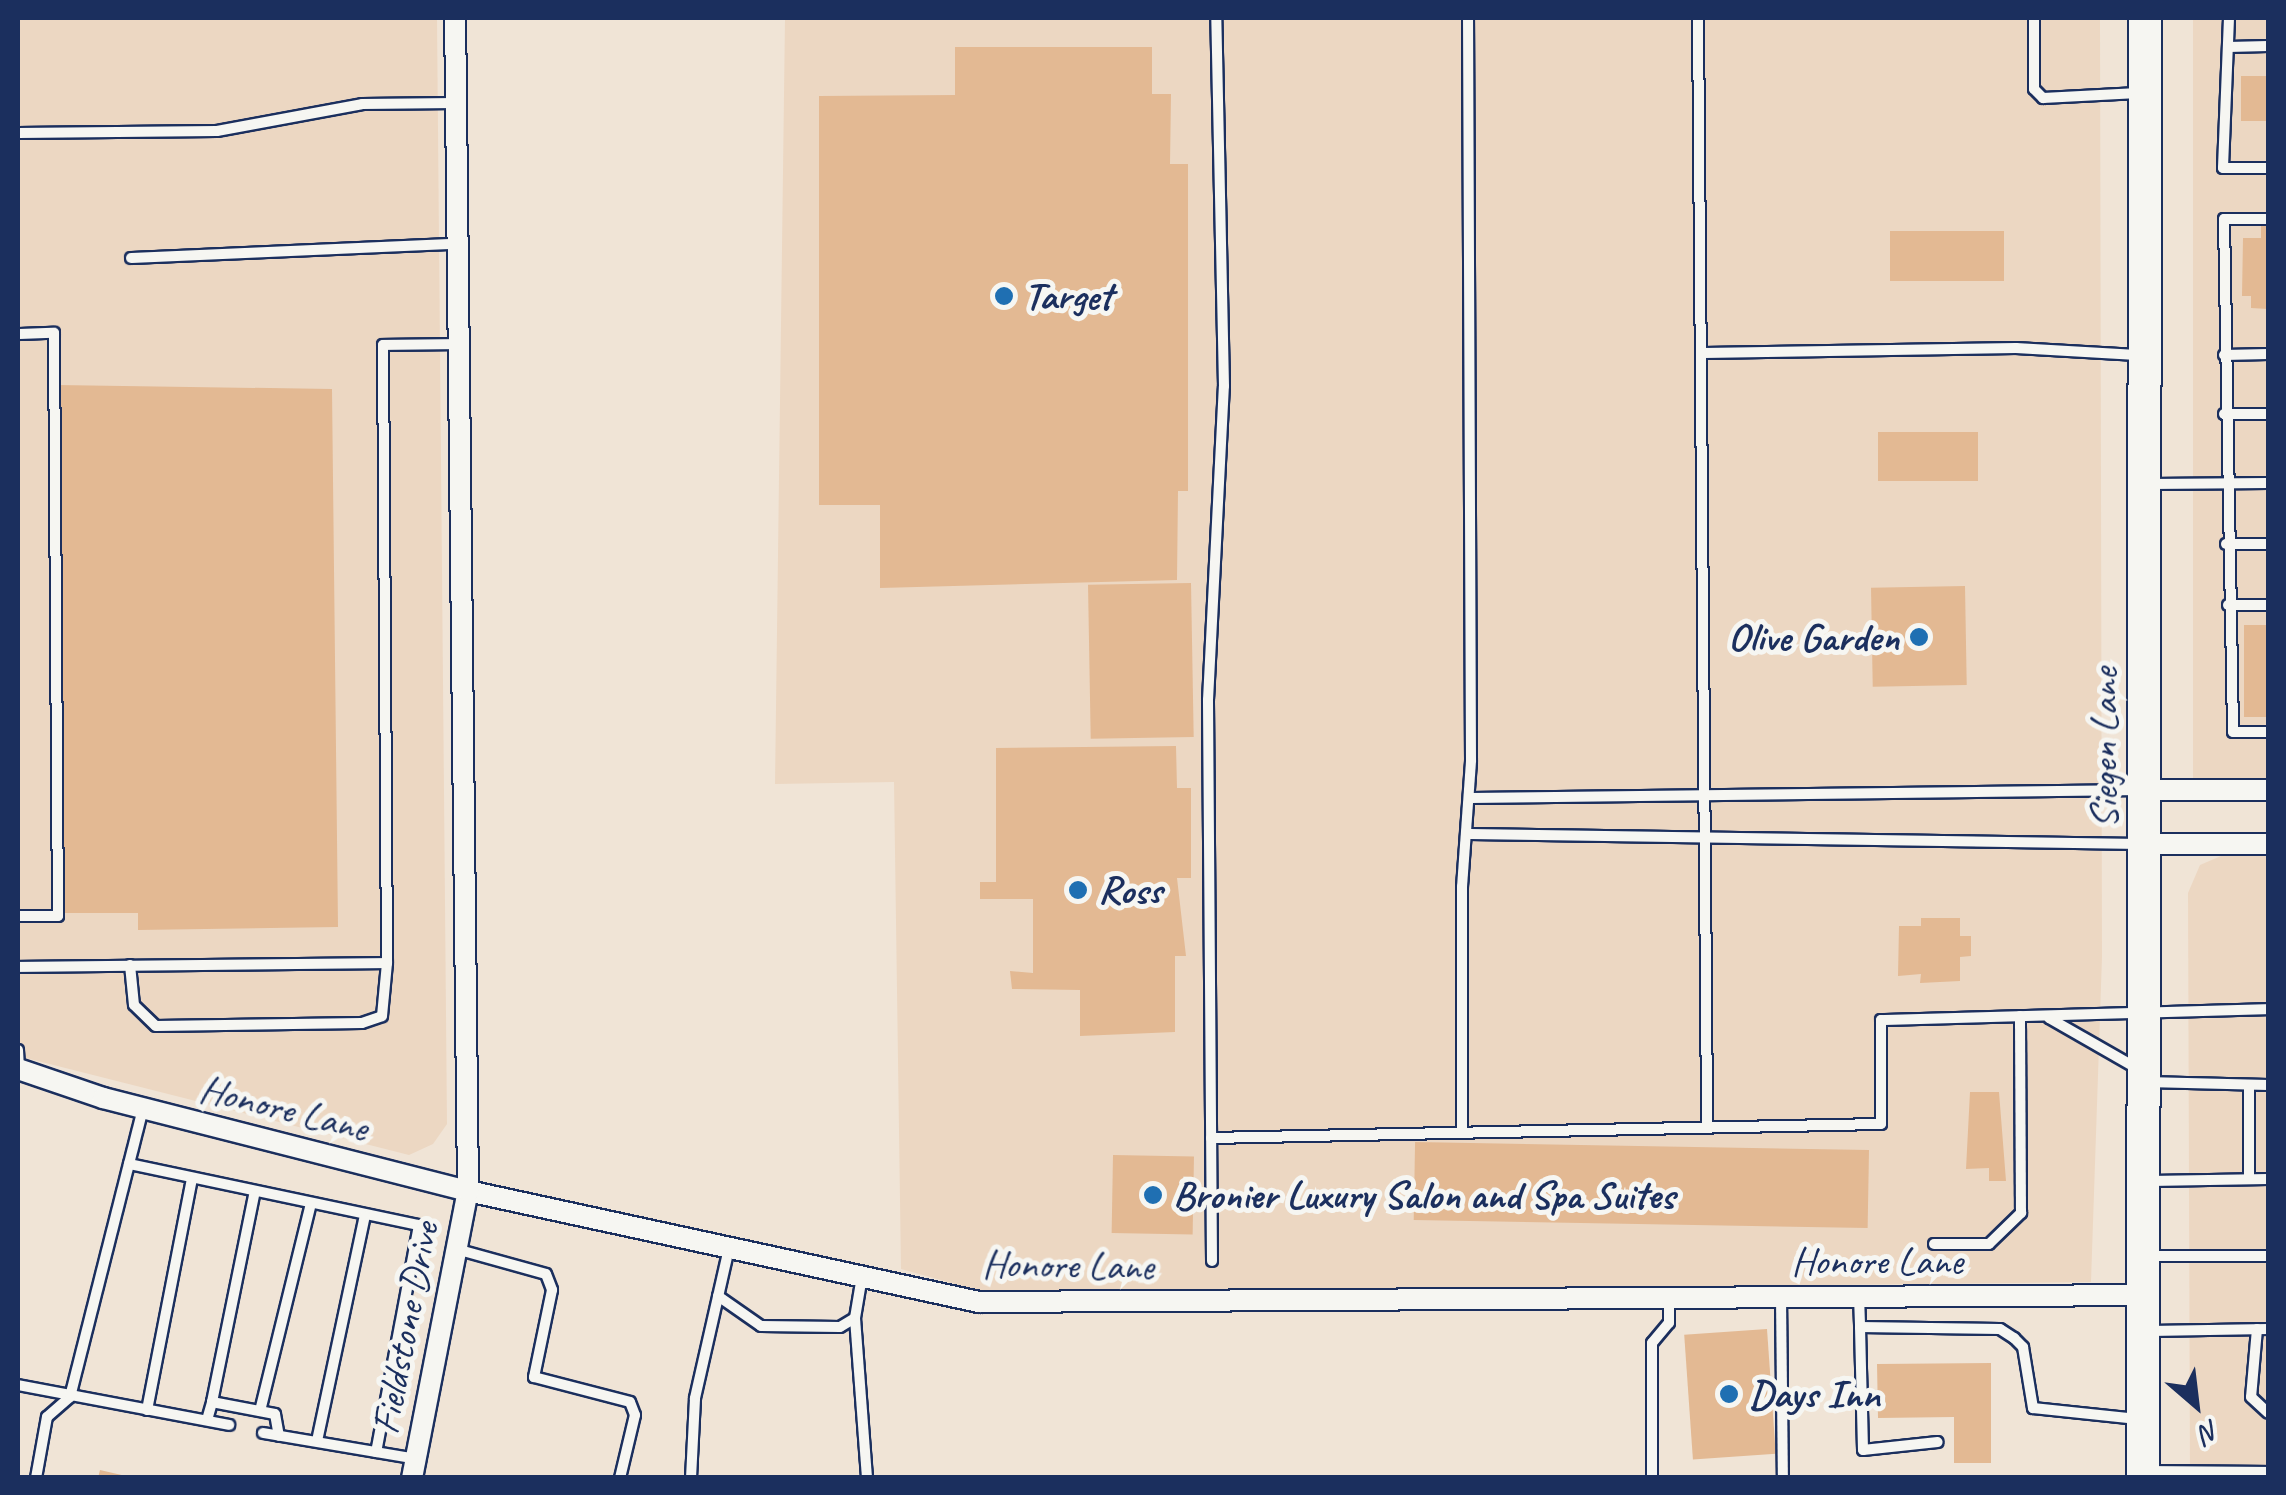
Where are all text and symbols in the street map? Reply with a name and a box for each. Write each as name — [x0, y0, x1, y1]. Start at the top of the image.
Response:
place label: Target — [1024, 272, 1112, 320]
marker: Target — [993, 285, 1015, 307]
place label: Olive Garden — [1727, 613, 1899, 661]
marker: Olive Garden — [1908, 626, 1930, 648]
street label: Siegen Lane — [2080, 667, 2128, 829]
place label: Ross — [1098, 866, 1162, 914]
marker: Ross — [1067, 879, 1089, 901]
street label: Honore Lane — [195, 1064, 373, 1152]
place label: Bronier Luxury Salon and Spa Suites — [1173, 1171, 1677, 1219]
marker: Bronier Luxury Salon and Spa Suites — [1142, 1184, 1164, 1206]
street label: Fieldstone Drive — [361, 1218, 449, 1438]
street label: Honore Lane — [1791, 1237, 1963, 1285]
street label: Honore Lane — [982, 1240, 1154, 1290]
north arrow — [2146, 1355, 2246, 1455]
place label: Days Inn — [1749, 1370, 1880, 1418]
marker: Days Inn — [1718, 1383, 1740, 1405]
text: N — [2194, 1412, 2226, 1451]

